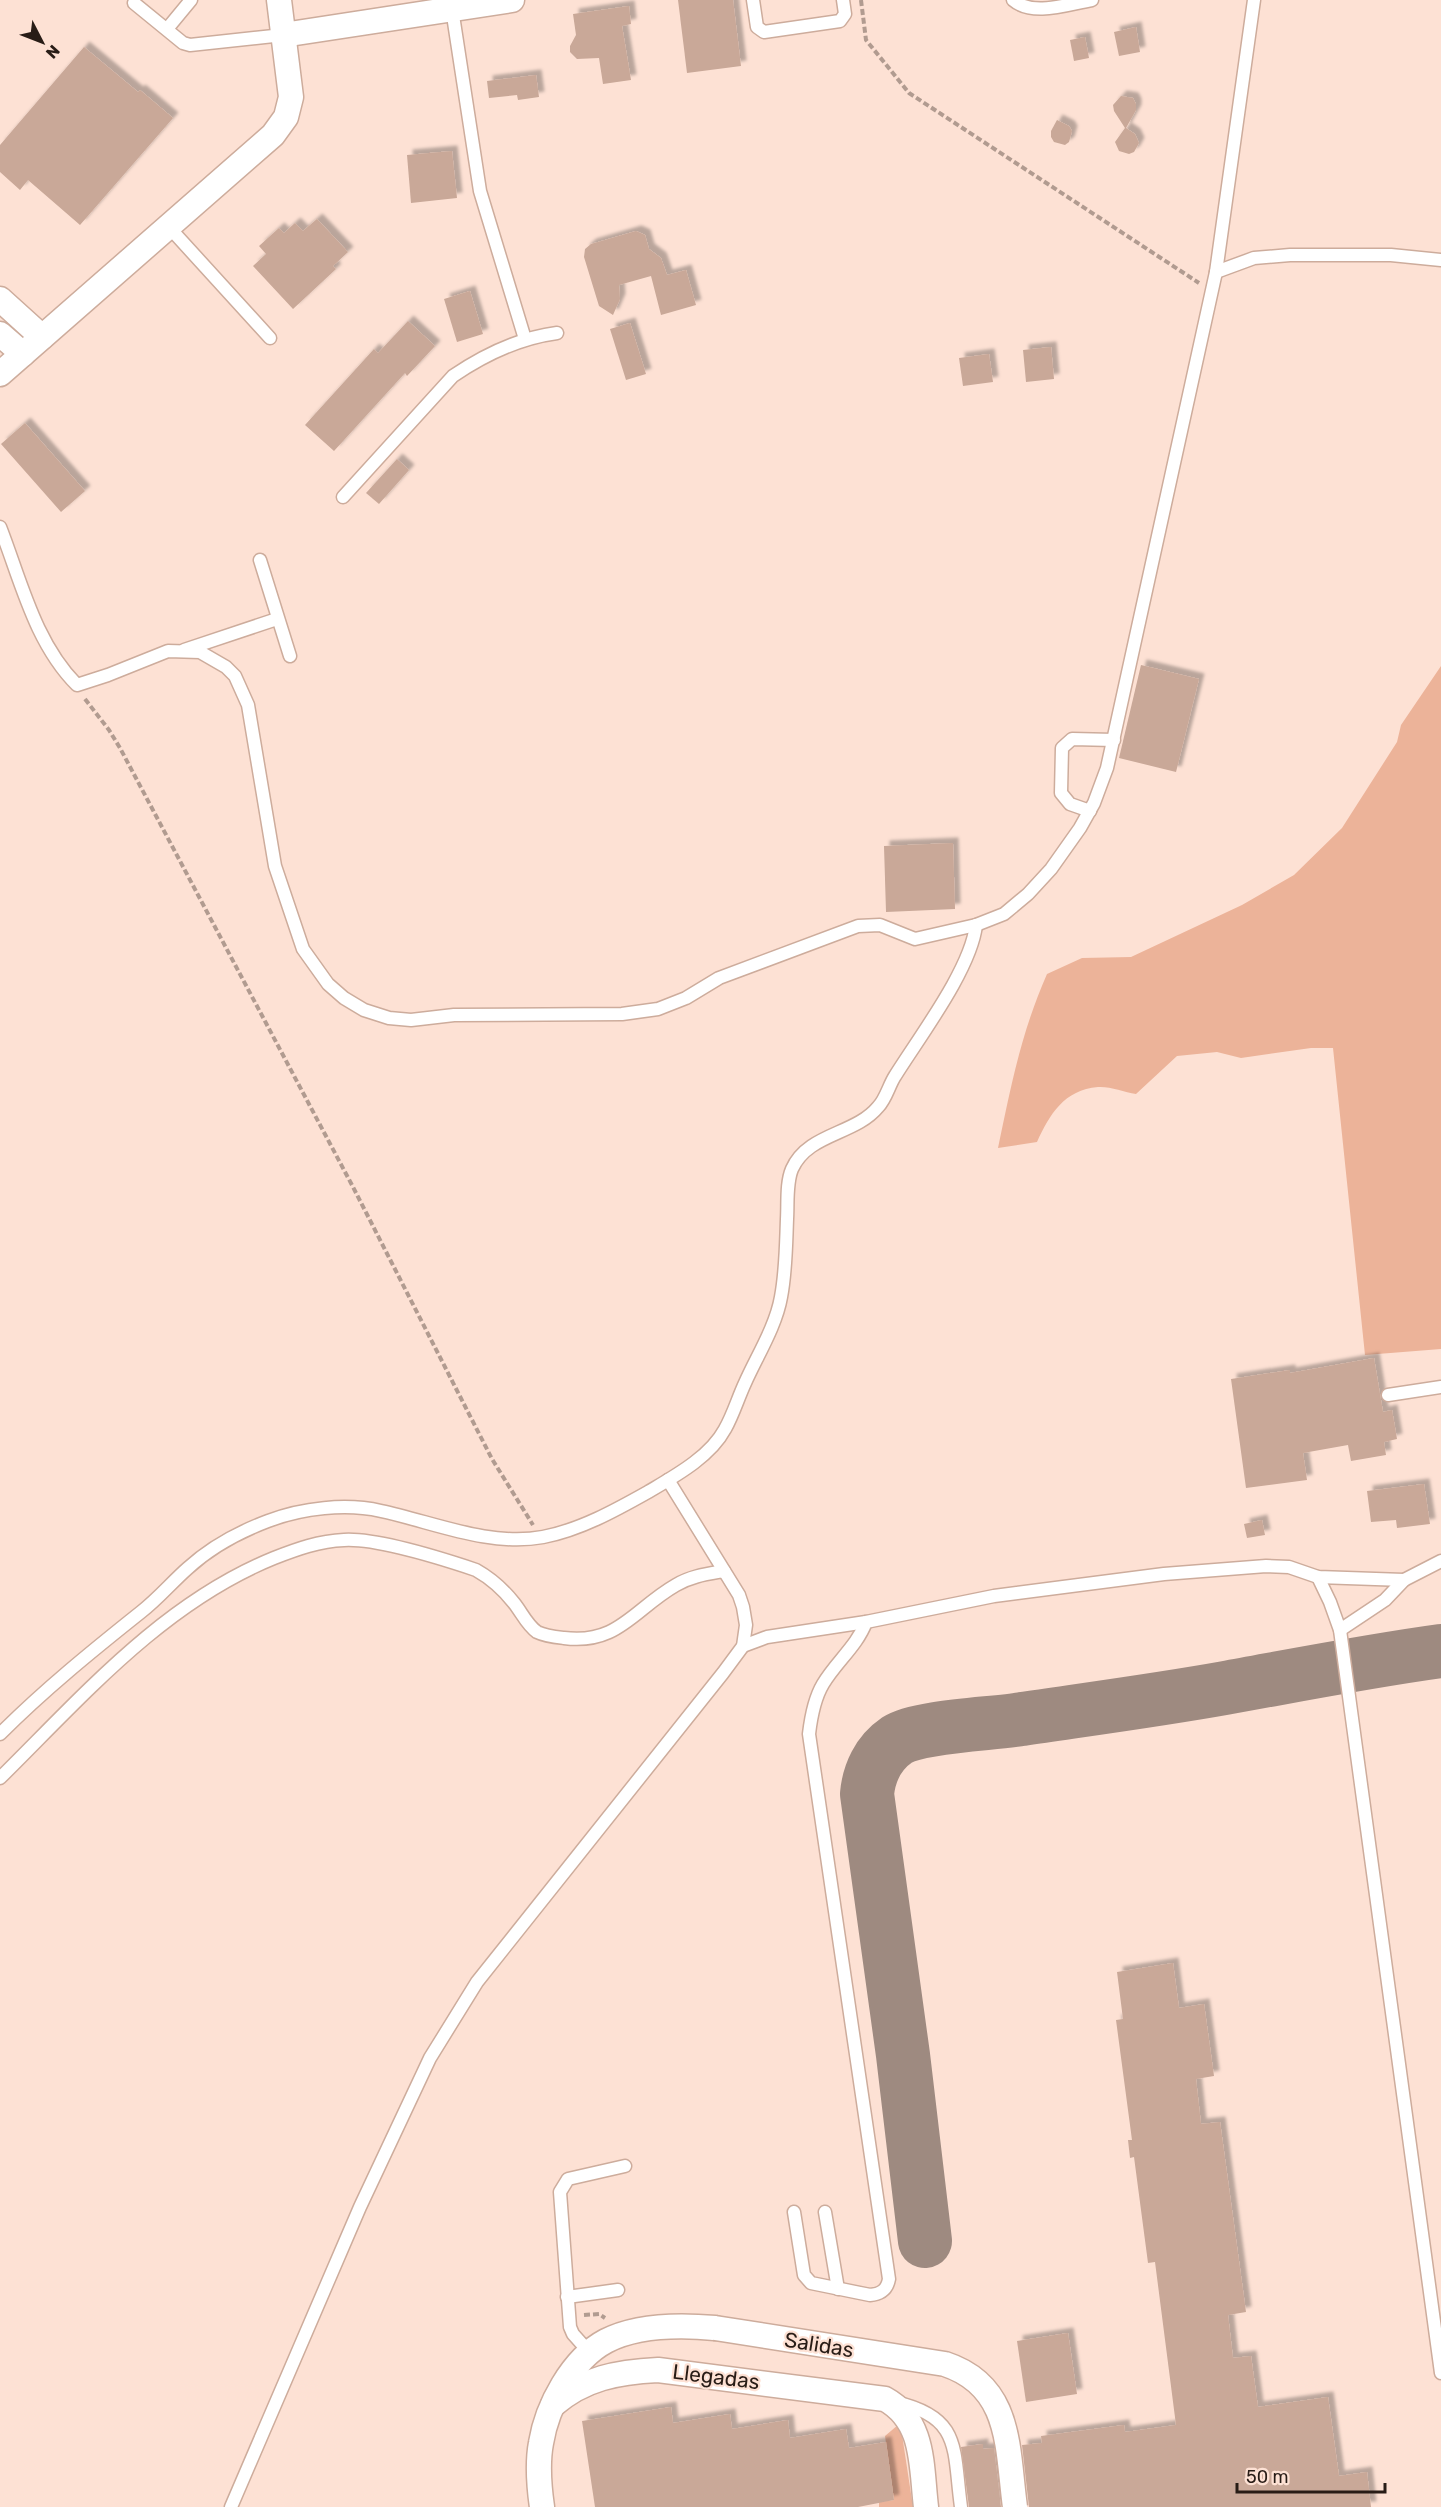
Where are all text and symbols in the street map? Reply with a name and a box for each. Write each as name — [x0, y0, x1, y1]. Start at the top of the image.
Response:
north arrow — [12, 12, 72, 72]
text: N — [42, 41, 64, 62]
street label: Salidas — [783, 2327, 855, 2362]
street label: Llegadas — [671, 2359, 761, 2394]
scale bar — [1237, 2456, 1386, 2494]
text: 50 m — [1246, 2466, 1289, 2488]

